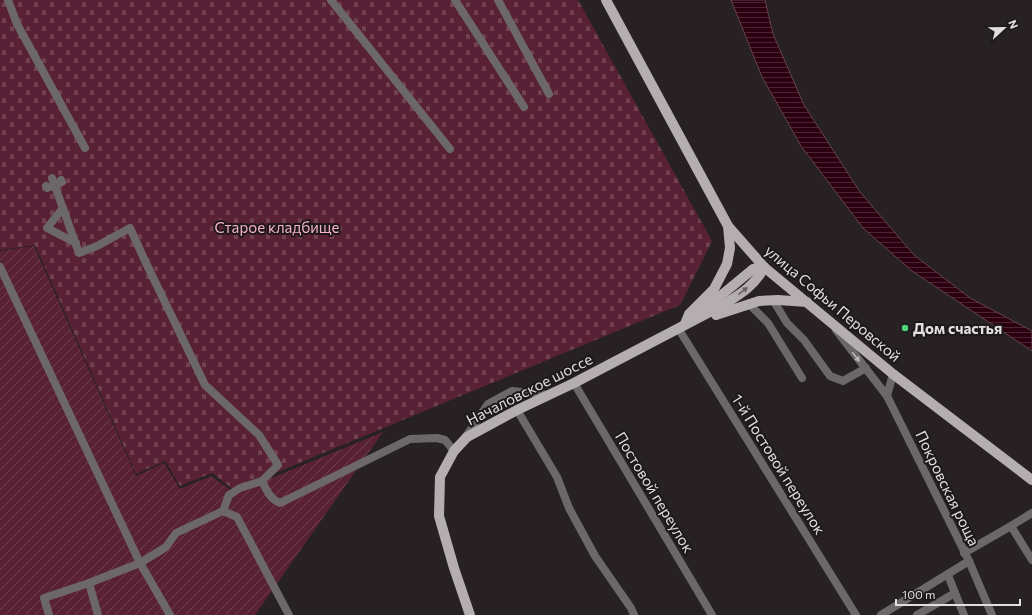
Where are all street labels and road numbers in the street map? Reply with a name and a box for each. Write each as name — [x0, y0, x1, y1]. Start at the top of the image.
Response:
street label: улица Софьи Перовской — [761, 241, 905, 365]
street label: Началовское шоссе — [463, 349, 595, 429]
street label: 1-й Постовой переулок — [728, 391, 830, 537]
street label: Покровская роща — [912, 427, 984, 549]
street label: Постовой переулок — [612, 428, 698, 556]

